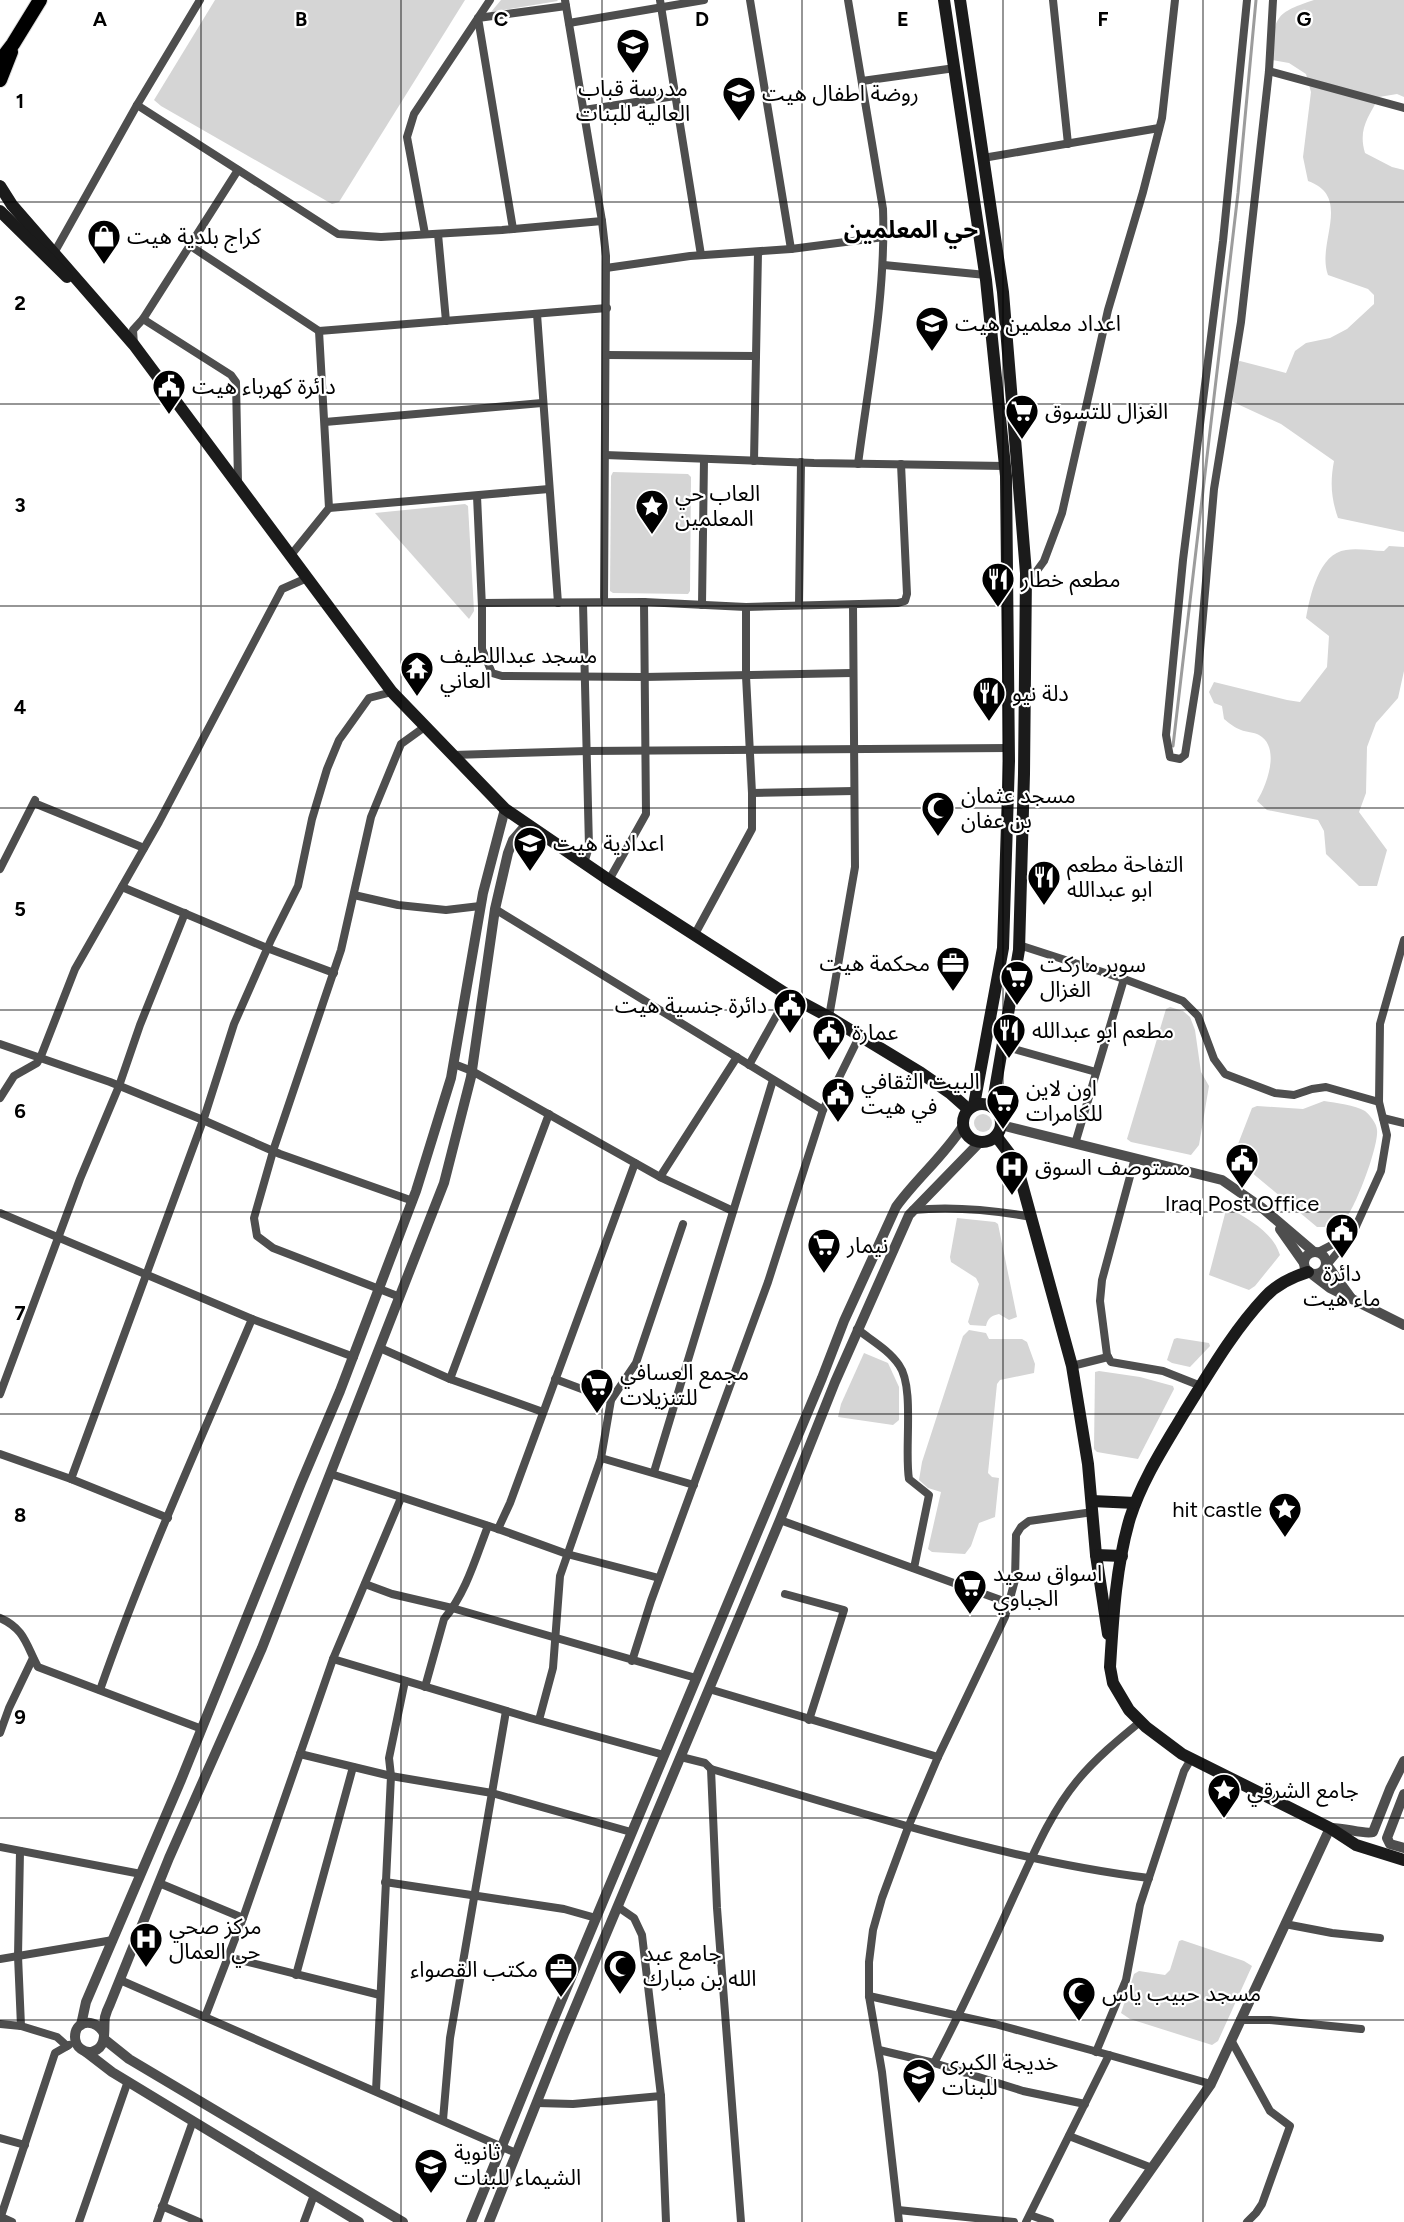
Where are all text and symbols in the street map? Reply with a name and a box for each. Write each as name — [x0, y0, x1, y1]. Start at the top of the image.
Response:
text: A — [93, 7, 108, 31]
text: B — [295, 7, 307, 31]
text: C — [494, 7, 508, 31]
text: D — [695, 7, 709, 31]
text: E — [897, 7, 909, 31]
text: F — [1097, 7, 1109, 31]
text: G — [1297, 7, 1312, 31]
school or university icon: مدرسة قباب العالية للبنات — [615, 27, 651, 74]
place label: مدرسة قباب العالية للبنات — [576, 75, 690, 127]
school or university icon: روضة اطفال هيت — [721, 75, 757, 122]
place label: روضة اطفال هيت — [762, 80, 919, 107]
text: 1 — [16, 89, 24, 113]
district label: حي المعلمين — [844, 215, 978, 249]
shop icon: كراج بلدية هيت — [86, 218, 122, 265]
place label: كراج بلدية هيت — [127, 223, 262, 253]
text: 2 — [14, 291, 26, 315]
school or university icon: اعداد معلمين هيت — [914, 305, 950, 352]
place label: اعداد معلمين هيت — [955, 310, 1121, 337]
public building icon: دائرة كهرباء هيت — [151, 368, 187, 415]
place label: دائرة كهرباء هيت — [192, 373, 336, 400]
supermarket icon: الغزال للتسوق — [1004, 393, 1040, 440]
place label: الغزال للتسوق — [1045, 398, 1168, 425]
place label: العاب حي المعلمين — [675, 480, 760, 532]
place icon: العاب حي المعلمين — [634, 488, 670, 535]
text: 3 — [14, 493, 26, 517]
restaurant icon: مطعم خطار — [980, 561, 1016, 608]
place label: مطعم خطار — [1020, 566, 1120, 596]
place label: مسجد عبداللطيف العاني — [440, 642, 597, 697]
temple icon: مسجد عبداللطيف العاني — [399, 650, 435, 697]
restaurant icon: دلة نيو — [971, 675, 1007, 722]
place label: دلة نيو — [1012, 680, 1069, 707]
text: 4 — [14, 695, 27, 719]
place label: مسجد عثمان بن عفان — [961, 782, 1076, 834]
mosque icon: مسجد عثمان بن عفان — [920, 790, 956, 837]
school or university icon: اعدادية هيت — [512, 825, 548, 872]
place label: اعدادية هيت — [553, 830, 664, 857]
place label: التفاحة مطعم ابو عبدالله — [1067, 851, 1184, 903]
restaurant icon: التفاحة مطعم ابو عبدالله — [1026, 859, 1062, 906]
text: 5 — [14, 897, 26, 921]
office icon: محكمة هيت — [935, 945, 971, 992]
place label: محكمة هيت — [820, 950, 930, 977]
place label: سوبر ماركت الغزال — [1040, 951, 1146, 1003]
supermarket icon: سوبر ماركت الغزال — [999, 959, 1035, 1006]
public building icon: دائرة جنسية هيت — [772, 987, 808, 1034]
place label: دائرة جنسية هيت — [615, 992, 767, 1019]
restaurant icon: مطعم ابو عبدالله — [991, 1012, 1027, 1059]
public building icon: عمارة — [811, 1014, 847, 1061]
place label: مطعم ابو عبدالله — [1032, 1017, 1174, 1047]
place label: عمارة — [852, 1019, 898, 1046]
place label: البيت الثقافي في هيت — [861, 1068, 980, 1123]
place label: اون لاين للكامرات — [1026, 1075, 1103, 1127]
public building icon: البيت الثقافي في هيت — [820, 1076, 856, 1123]
supermarket icon: اون لاين للكامرات — [985, 1083, 1021, 1130]
text: 6 — [14, 1099, 26, 1123]
public building icon: Iraq Post Office — [1224, 1142, 1260, 1189]
hospital icon: مستوصف السوق — [994, 1149, 1030, 1196]
place label: مستوصف السوق — [1035, 1154, 1190, 1181]
place label: Iraq Post Office — [1165, 1190, 1319, 1217]
public building icon: دائرة ماء هيت — [1324, 1212, 1360, 1259]
supermarket icon: نيمار — [806, 1227, 842, 1274]
place label: نيمار — [846, 1232, 888, 1259]
place label: دائرة ماء هيت — [1303, 1260, 1381, 1312]
text: 7 — [14, 1301, 26, 1325]
place label: مجمع العسافي للتنزيلات — [620, 1359, 749, 1411]
supermarket icon: مجمع العسافي للتنزيلات — [579, 1367, 615, 1414]
place icon: hit castle — [1267, 1491, 1303, 1538]
place label: hit castle — [1172, 1496, 1262, 1523]
text: 8 — [14, 1503, 26, 1527]
place label: اسواق سعيد الجباوي — [993, 1560, 1102, 1615]
supermarket icon: اسواق سعيد الجباوي — [952, 1568, 988, 1615]
text: 9 — [14, 1705, 26, 1729]
place icon: جامع الشرقي — [1206, 1772, 1242, 1819]
place label: جامع الشرقي — [1247, 1777, 1359, 1807]
place label: مركز صحي حي العمال — [169, 1913, 262, 1968]
hospital icon: مركز صحي حي العمال — [128, 1921, 164, 1968]
place label: جامع عبد الله بن مبارك — [643, 1940, 757, 1992]
mosque icon: جامع عبد الله بن مبارك — [602, 1948, 638, 1995]
office icon: مكتب القصواء — [543, 1951, 579, 1998]
place label: مكتب القصواء — [410, 1956, 538, 1983]
mosque icon: مسجد حبيب ياس — [1061, 1975, 1097, 2022]
place label: مسجد حبيب ياس — [1102, 1980, 1261, 2007]
place label: خديجة الكبرى للبنات — [942, 2049, 1059, 2101]
school or university icon: خديجة الكبرى للبنات — [901, 2057, 937, 2104]
place label: ثانوية الشيماء للبنات — [454, 2139, 581, 2191]
school or university icon: ثانوية الشيماء للبنات — [413, 2147, 449, 2194]

